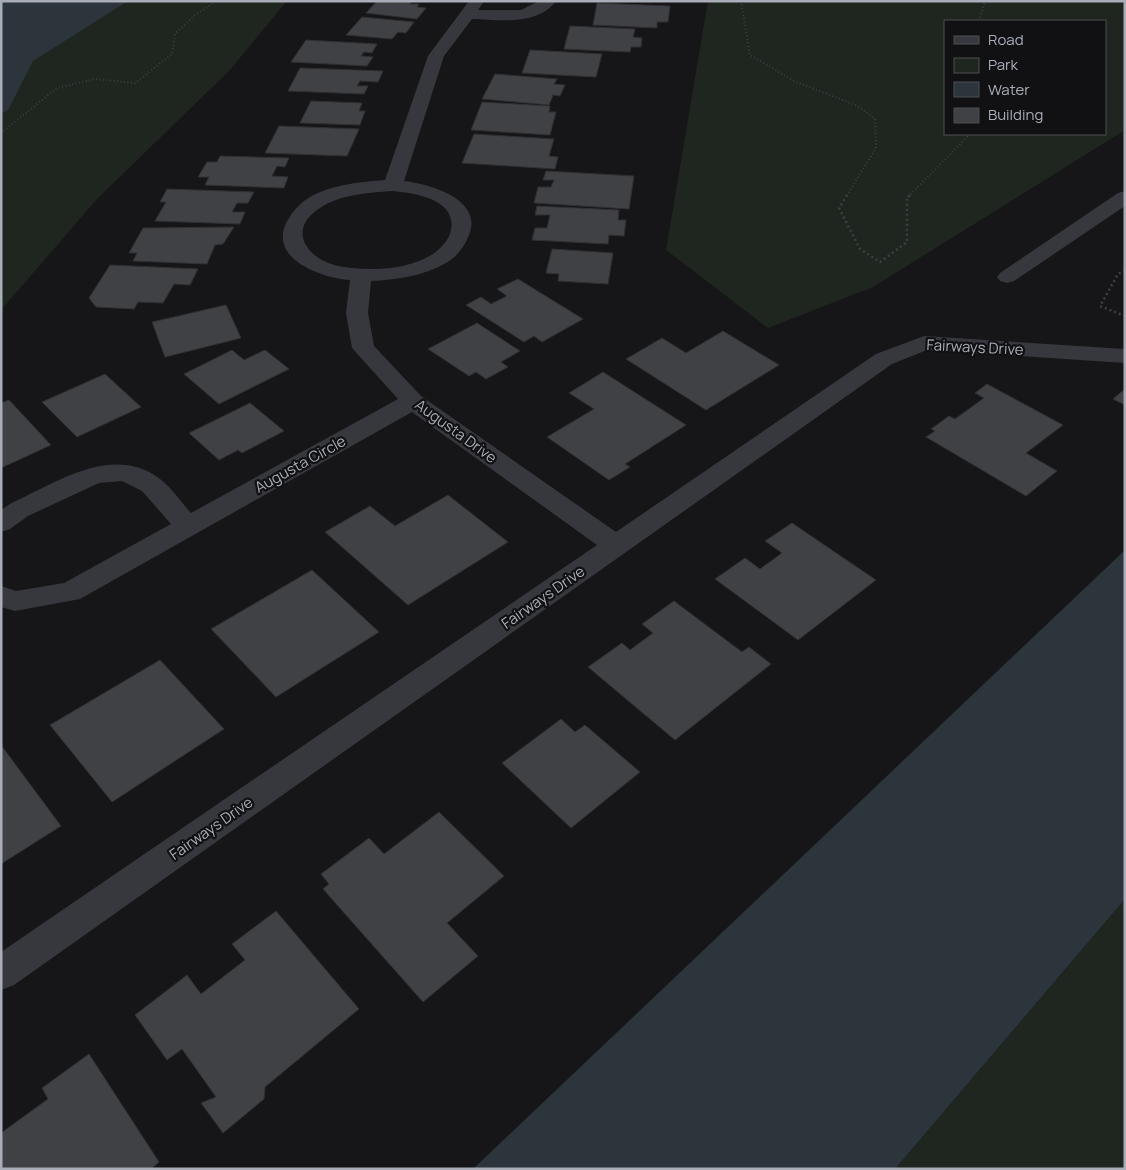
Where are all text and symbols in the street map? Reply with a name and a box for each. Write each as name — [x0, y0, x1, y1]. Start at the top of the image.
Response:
legend — [944, 20, 1106, 135]
text: Road — [988, 29, 1024, 50]
text: Park — [988, 54, 1018, 75]
text: Water — [988, 79, 1030, 100]
text: Building — [988, 104, 1043, 125]
street label: Fairways Drive — [926, 334, 1024, 360]
street label: Augusta Drive — [411, 394, 501, 468]
street label: Augusta Circle — [251, 430, 350, 498]
street label: Fairways Drive — [497, 560, 589, 634]
street label: Fairways Drive — [165, 791, 257, 865]

